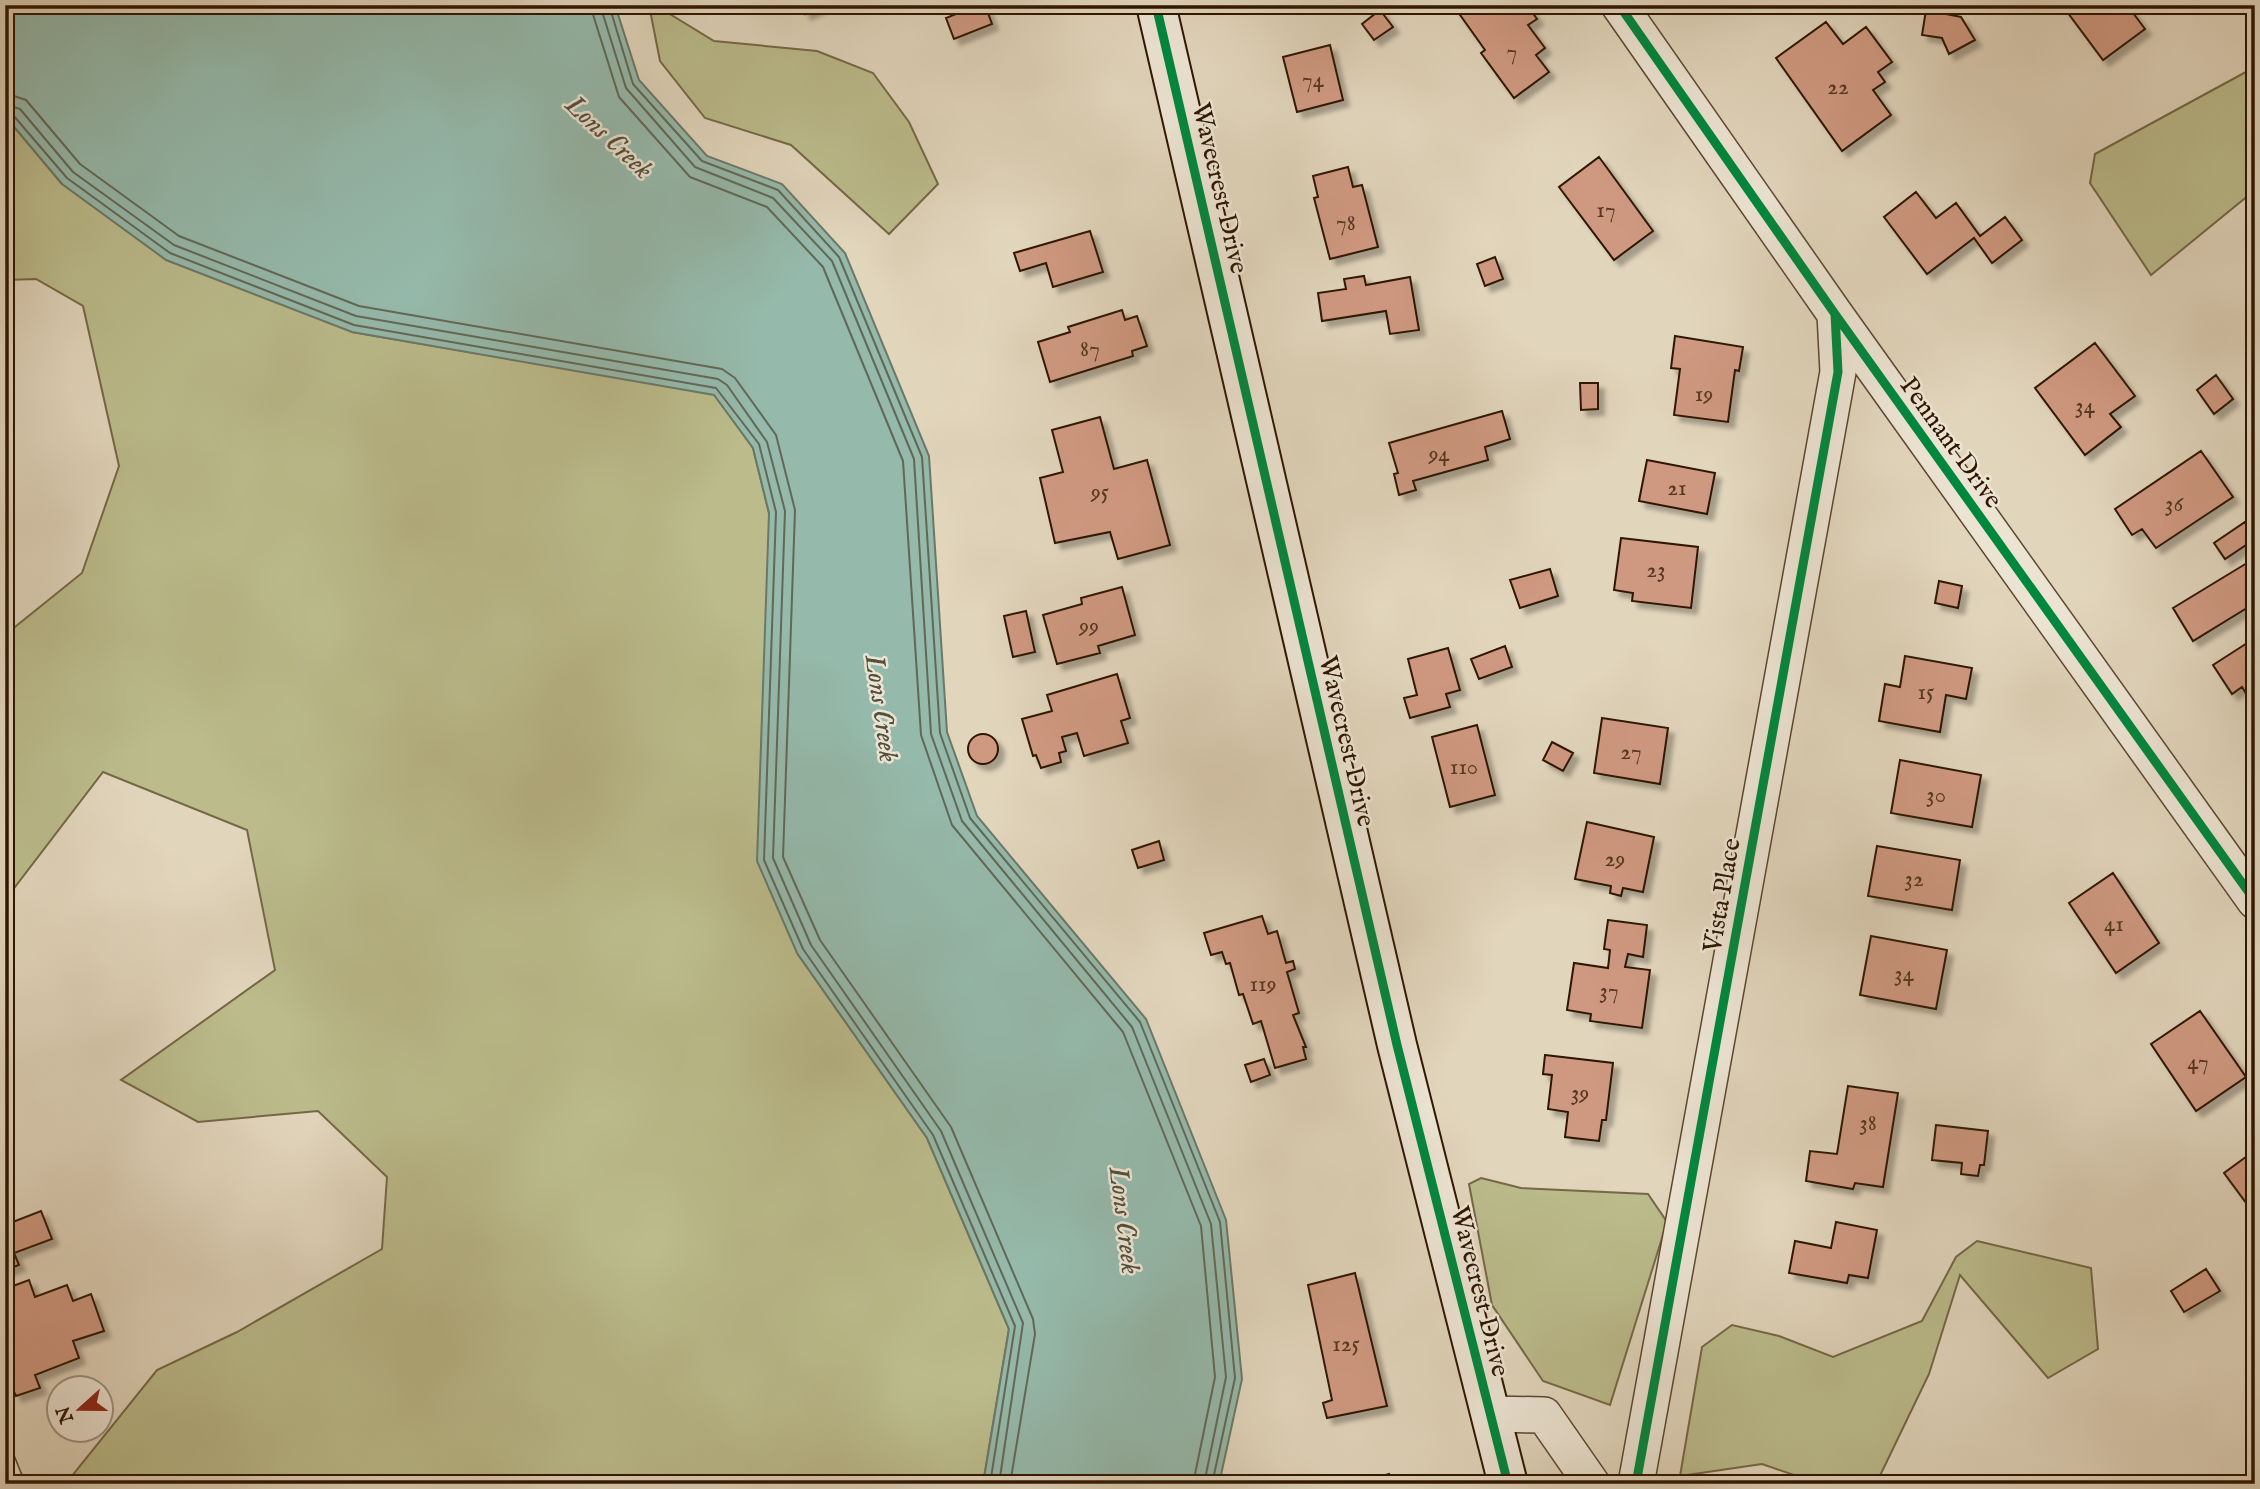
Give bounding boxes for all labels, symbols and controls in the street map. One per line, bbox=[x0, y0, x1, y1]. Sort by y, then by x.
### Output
house number: 7 bbox=[1507, 38, 1517, 67]
house number: 74 bbox=[1302, 66, 1325, 95]
house number: 22 bbox=[1827, 73, 1849, 102]
water label: Lons Creek bbox=[556, 87, 660, 188]
street label: Wavecrest Drive bbox=[1184, 100, 1255, 277]
house number: 17 bbox=[1596, 196, 1616, 225]
house number: 78 bbox=[1336, 209, 1356, 238]
house number: 87 bbox=[1080, 335, 1100, 364]
street label: Pennant Drive bbox=[1892, 371, 2010, 515]
house number: 19 bbox=[1695, 380, 1713, 409]
house number: 34 bbox=[2075, 392, 2096, 421]
house number: 94 bbox=[1427, 440, 1450, 469]
house number: 21 bbox=[1667, 474, 1687, 503]
house number: 95 bbox=[1090, 478, 1109, 507]
house number: 36 bbox=[2165, 490, 2184, 519]
house number: 23 bbox=[1646, 556, 1666, 585]
house number: 99 bbox=[1078, 612, 1099, 641]
water label: Lons Creek bbox=[856, 651, 905, 764]
street label: Wavecrest Drive bbox=[1311, 653, 1382, 830]
house number: 15 bbox=[1918, 678, 1934, 707]
house number: 27 bbox=[1620, 738, 1642, 767]
house number: 110 bbox=[1450, 753, 1478, 782]
house number: 30 bbox=[1926, 781, 1946, 810]
street label: Vista Place bbox=[1696, 836, 1749, 956]
house number: 29 bbox=[1605, 845, 1625, 874]
house number: 32 bbox=[1904, 865, 1924, 894]
house number: 41 bbox=[2104, 910, 2124, 939]
house number: 34 bbox=[1894, 960, 1915, 989]
house number: 119 bbox=[1249, 970, 1277, 999]
house number: 37 bbox=[1599, 977, 1619, 1006]
house number: 47 bbox=[2187, 1048, 2209, 1077]
house number: 39 bbox=[1571, 1079, 1589, 1108]
house number: 38 bbox=[1859, 1109, 1877, 1138]
water label: Lons Creek bbox=[1099, 1164, 1147, 1276]
street label: Wavecrest Drive bbox=[1442, 1203, 1517, 1380]
house number: 125 bbox=[1332, 1330, 1360, 1359]
north arrow bbox=[46, 1374, 116, 1444]
text: N bbox=[52, 1402, 81, 1427]

